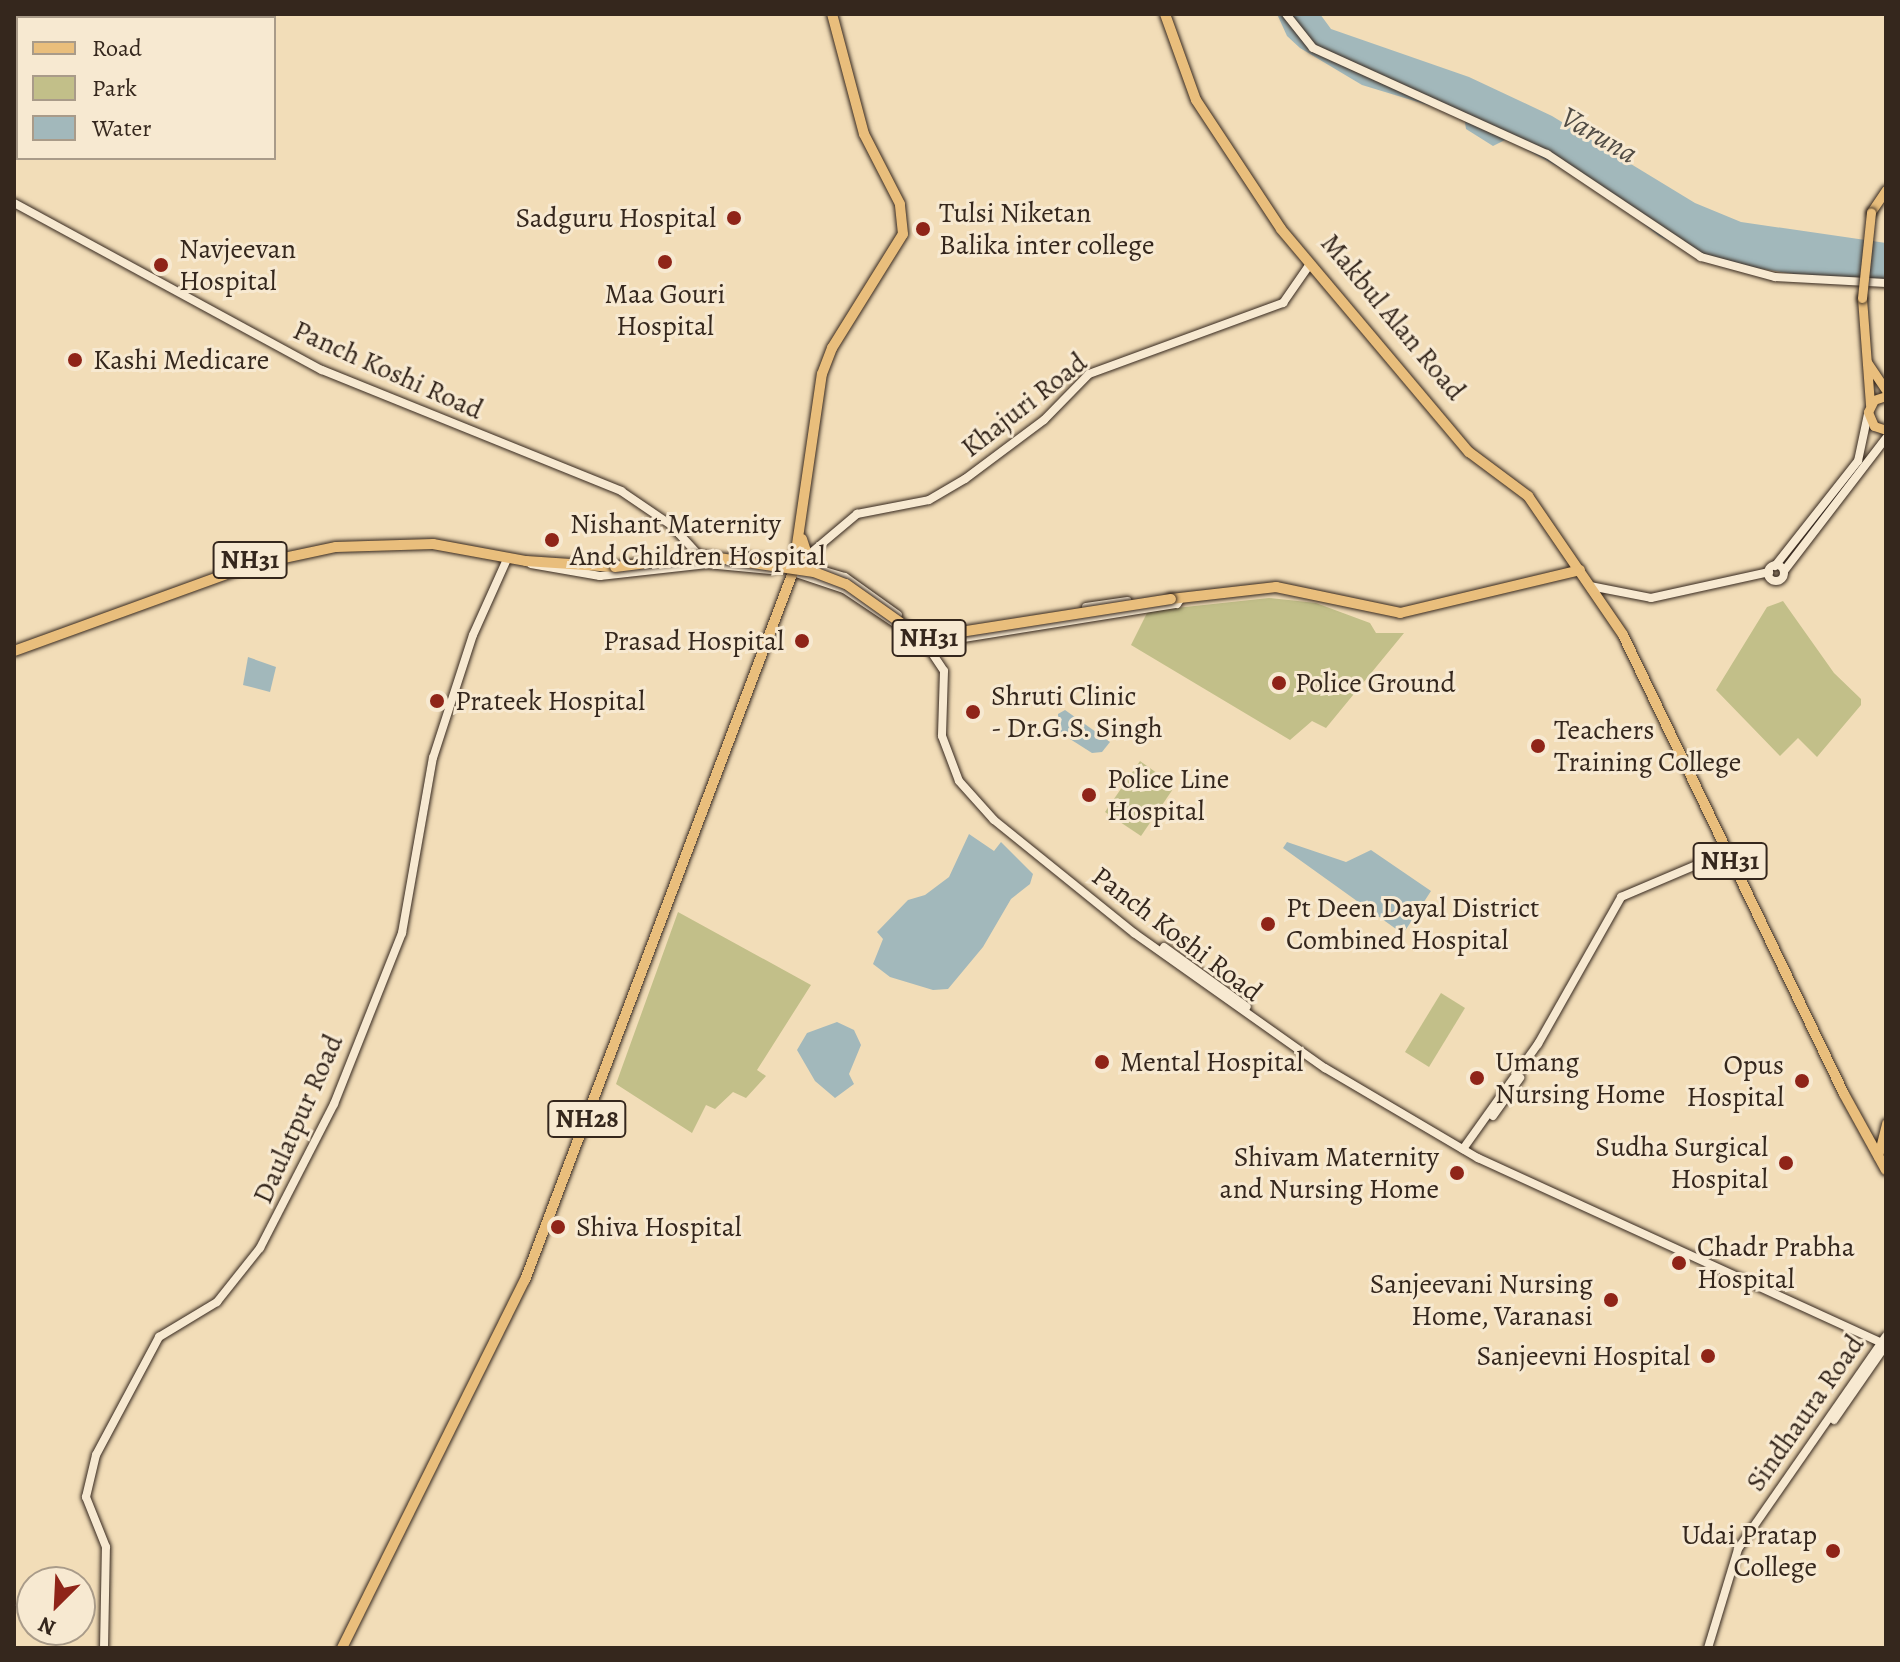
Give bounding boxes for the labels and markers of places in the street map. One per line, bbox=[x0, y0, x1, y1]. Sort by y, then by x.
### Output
place label: Tulsi Niketan Balika inter college bbox=[939, 196, 1155, 262]
place label: Sadguru Hospital bbox=[515, 201, 716, 235]
marker: Sadguru Hospital bbox=[723, 207, 745, 229]
marker: Tulsi Niketan Balika inter college bbox=[914, 220, 932, 238]
place label: Navjeevan Hospital bbox=[179, 232, 296, 298]
marker: Maa Gouri Hospital bbox=[654, 251, 676, 273]
marker: Navjeevan Hospital bbox=[150, 254, 172, 276]
place label: Maa Gouri Hospital bbox=[605, 277, 725, 343]
place label: Kashi Medicare bbox=[93, 343, 269, 377]
marker: Kashi Medicare bbox=[64, 349, 86, 371]
place label: Nishant Maternity And Children Hospital bbox=[570, 507, 825, 573]
marker: Nishant Maternity And Children Hospital bbox=[541, 529, 563, 551]
place label: Prasad Hospital bbox=[603, 624, 784, 658]
marker: Prasad Hospital bbox=[791, 630, 813, 652]
place label: Police Ground bbox=[1295, 666, 1455, 700]
marker: Police Ground bbox=[1270, 674, 1288, 692]
place label: Shruti Clinic - Dr.G.S. Singh bbox=[991, 679, 1164, 745]
place label: Prateek Hospital bbox=[455, 684, 645, 718]
marker: Prateek Hospital bbox=[426, 690, 448, 712]
marker: Shruti Clinic - Dr.G.S. Singh bbox=[962, 701, 984, 723]
place label: Teachers Training College bbox=[1554, 713, 1741, 779]
marker: Teachers Training College bbox=[1529, 737, 1547, 755]
place label: Police Line Hospital bbox=[1107, 762, 1229, 828]
marker: Police Line Hospital bbox=[1078, 784, 1100, 806]
place label: Pt Deen Dayal District Combined Hospital bbox=[1286, 891, 1539, 957]
marker: Pt Deen Dayal District Combined Hospital bbox=[1257, 913, 1279, 935]
place label: Mental Hospital bbox=[1120, 1045, 1303, 1079]
place label: Umang Nursing Home bbox=[1495, 1045, 1665, 1111]
place label: Opus Hospital bbox=[1686, 1048, 1784, 1114]
marker: Mental Hospital bbox=[1091, 1051, 1113, 1073]
marker: Umang Nursing Home bbox=[1466, 1067, 1488, 1089]
marker: Opus Hospital bbox=[1791, 1070, 1813, 1092]
place label: Sudha Surgical Hospital bbox=[1595, 1130, 1768, 1196]
place label: Shivam Maternity and Nursing Home bbox=[1220, 1140, 1439, 1206]
marker: Sudha Surgical Hospital bbox=[1775, 1152, 1797, 1174]
marker: Shivam Maternity and Nursing Home bbox=[1446, 1162, 1468, 1184]
place label: Shiva Hospital bbox=[576, 1210, 742, 1244]
marker: Shiva Hospital bbox=[547, 1216, 569, 1238]
place label: Chadr Prabha Hospital bbox=[1697, 1230, 1855, 1296]
marker: Chadr Prabha Hospital bbox=[1668, 1252, 1690, 1274]
place label: Sanjeevani Nursing Home, Varanasi bbox=[1370, 1267, 1593, 1333]
marker: Sanjeevani Nursing Home, Varanasi bbox=[1600, 1289, 1622, 1311]
place label: Sanjeevni Hospital bbox=[1476, 1339, 1690, 1373]
marker: Sanjeevni Hospital bbox=[1697, 1345, 1719, 1367]
place label: Udai Pratap College bbox=[1682, 1518, 1817, 1584]
marker: Udai Pratap College bbox=[1824, 1542, 1842, 1560]

